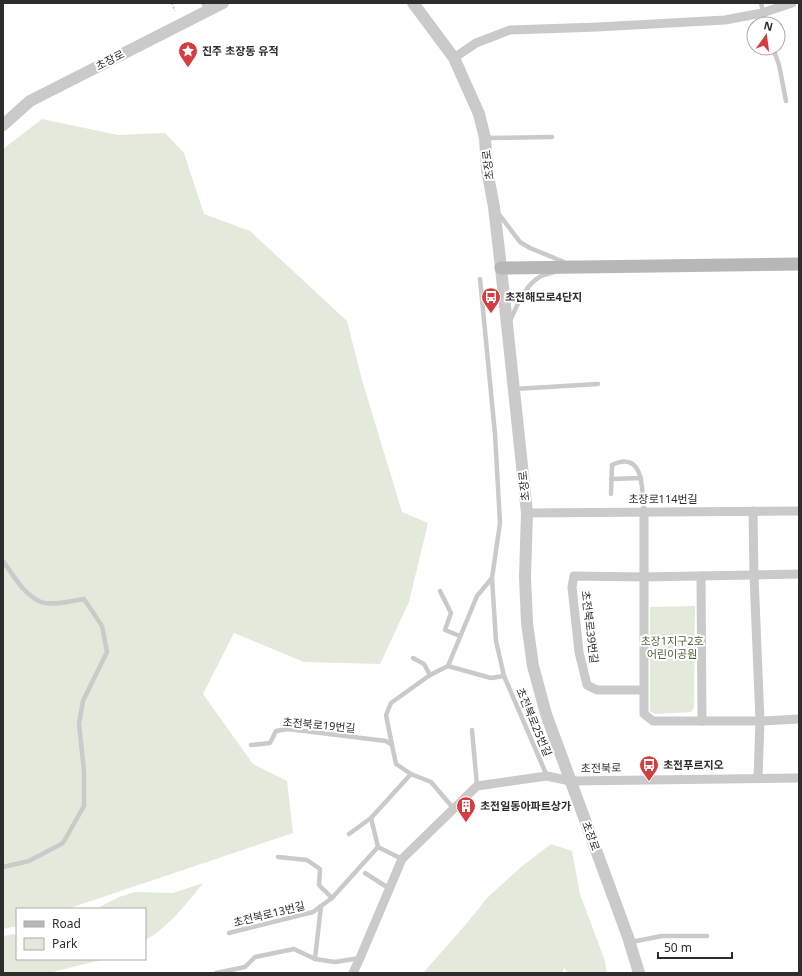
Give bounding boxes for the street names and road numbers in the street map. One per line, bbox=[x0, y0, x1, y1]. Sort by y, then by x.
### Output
street label: 초장로 bbox=[93, 46, 127, 73]
street label: 초장로 bbox=[478, 149, 497, 181]
street label: 초장로 bbox=[514, 470, 533, 502]
street label: 초장로114번길 bbox=[628, 491, 698, 506]
street label: 초전북로39번길 bbox=[579, 590, 602, 664]
street label: 초전북로25번길 bbox=[513, 685, 556, 758]
street label: 초전북로19번길 bbox=[282, 714, 356, 735]
street label: 초전북로 bbox=[581, 760, 621, 775]
street label: 초장로 bbox=[579, 819, 604, 853]
street label: 초전북로13번길 bbox=[231, 897, 306, 930]

